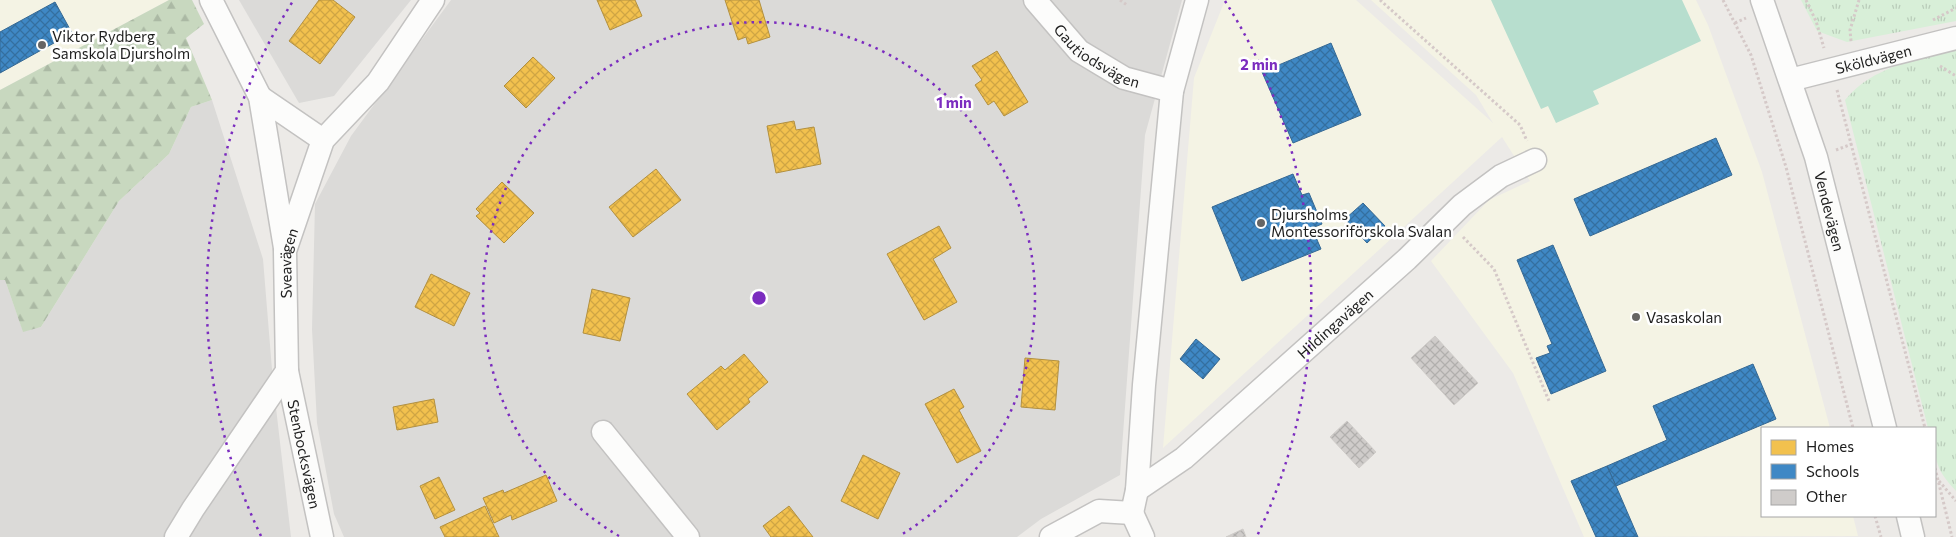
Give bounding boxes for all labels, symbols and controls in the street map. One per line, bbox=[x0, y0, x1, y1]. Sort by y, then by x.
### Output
street label: Gautiodsvägen bbox=[1051, 20, 1142, 91]
place label: Viktor Rydberg Samskola Djursholm bbox=[52, 27, 190, 62]
marker: Viktor Rydberg Samskola Djursholm bbox=[36, 39, 48, 51]
street label: Sköldvägen bbox=[1833, 41, 1913, 77]
text: 2 min bbox=[1240, 55, 1278, 73]
text: 1 min bbox=[936, 93, 972, 111]
street label: Vendevägen bbox=[1811, 169, 1849, 253]
place label: Djursholms Montessoriförskola Svalan bbox=[1271, 205, 1452, 240]
marker: Djursholms Montessoriförskola Svalan bbox=[1255, 217, 1267, 229]
street label: Sveavägen bbox=[276, 225, 301, 299]
street label: Hildingavägen bbox=[1293, 285, 1376, 362]
centre of rings bbox=[750, 289, 768, 307]
place label: Vasaskolan bbox=[1646, 308, 1722, 326]
marker: Vasaskolan bbox=[1630, 311, 1642, 323]
street label: Stenbocksvägen bbox=[284, 398, 325, 510]
legend bbox=[1761, 427, 1936, 517]
text: Homes bbox=[1806, 437, 1854, 455]
text: Schools bbox=[1806, 462, 1860, 480]
text: Other bbox=[1806, 487, 1847, 505]

